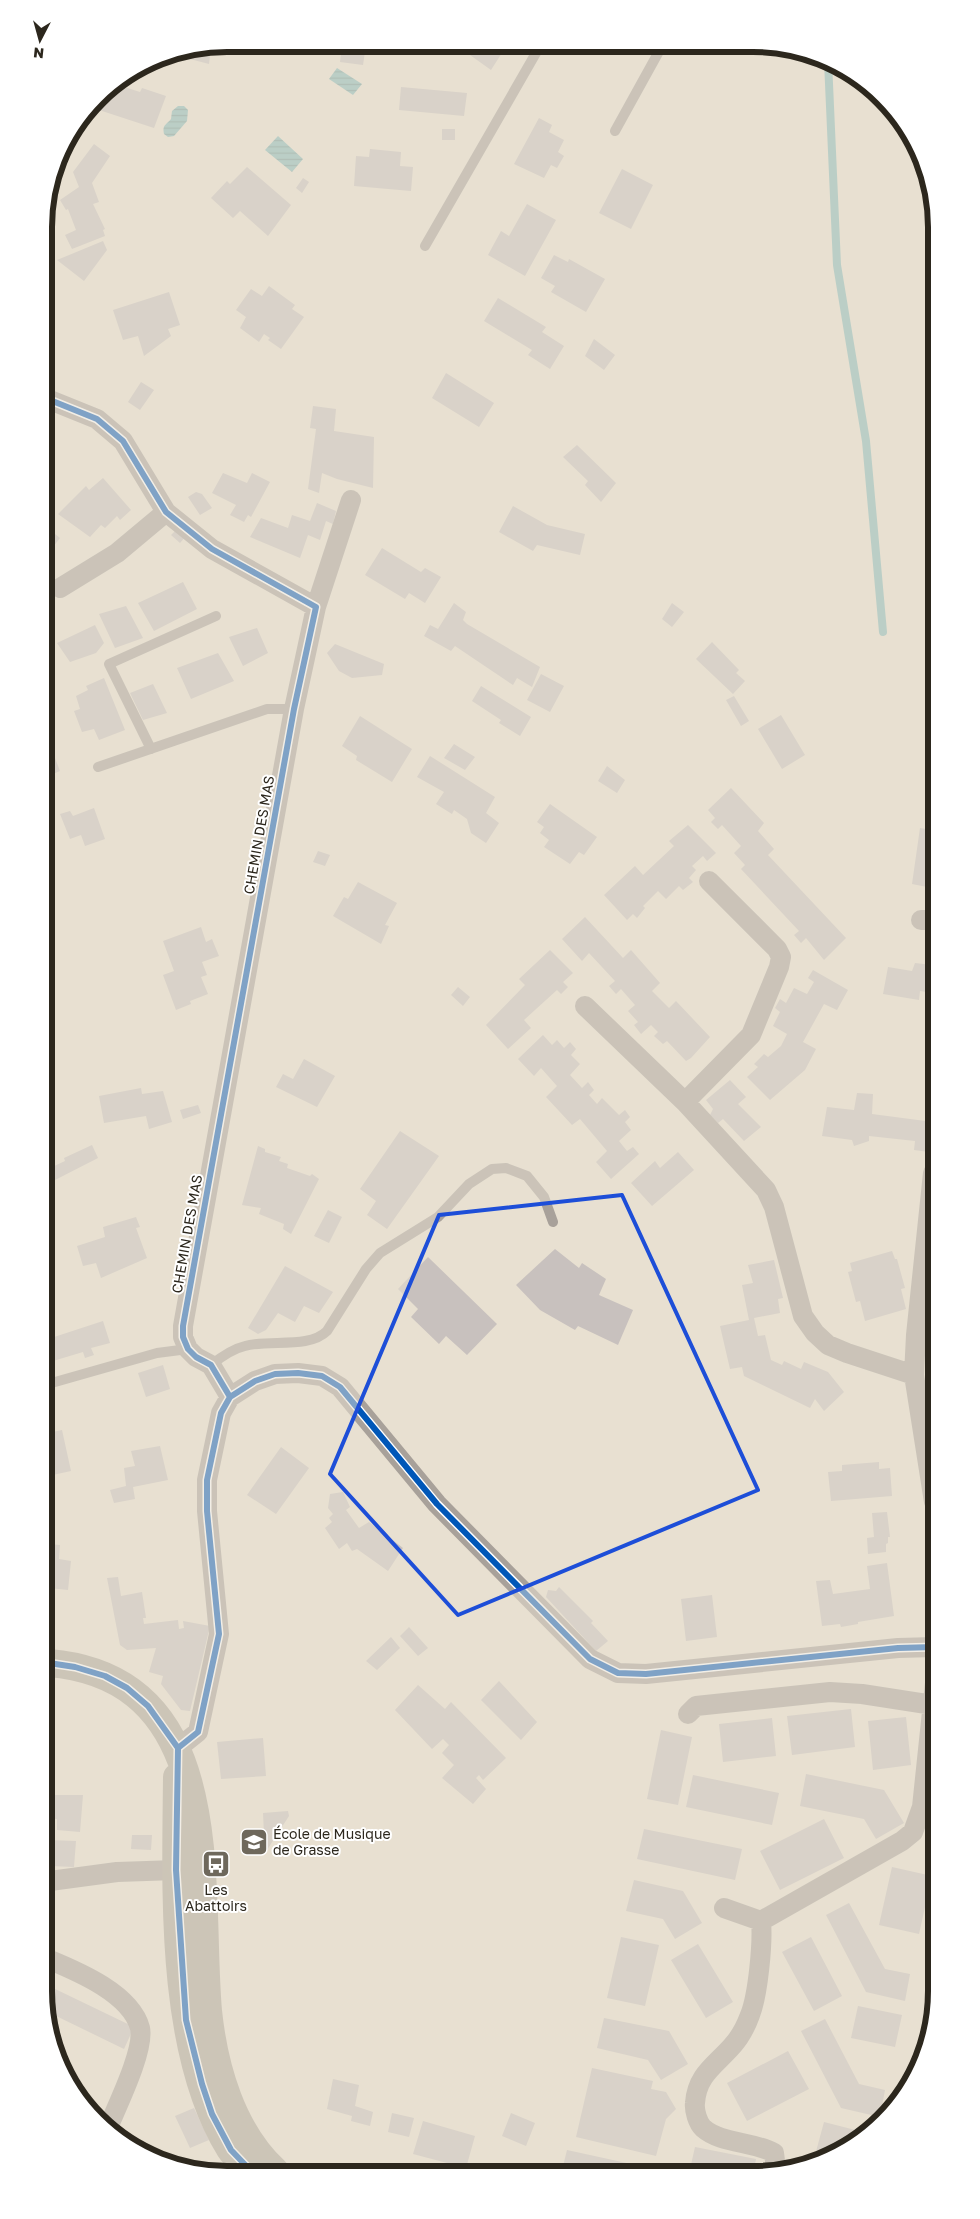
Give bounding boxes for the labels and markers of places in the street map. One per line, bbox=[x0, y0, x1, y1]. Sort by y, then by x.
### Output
place label: École de Musique de Grasse bbox=[273, 1825, 391, 1858]
school or university icon: École de Musique de Grasse bbox=[239, 1827, 269, 1857]
bus stop icon: Les Abattoirs bbox=[201, 1849, 231, 1879]
place label: Les Abattoirs bbox=[185, 1881, 247, 1914]

